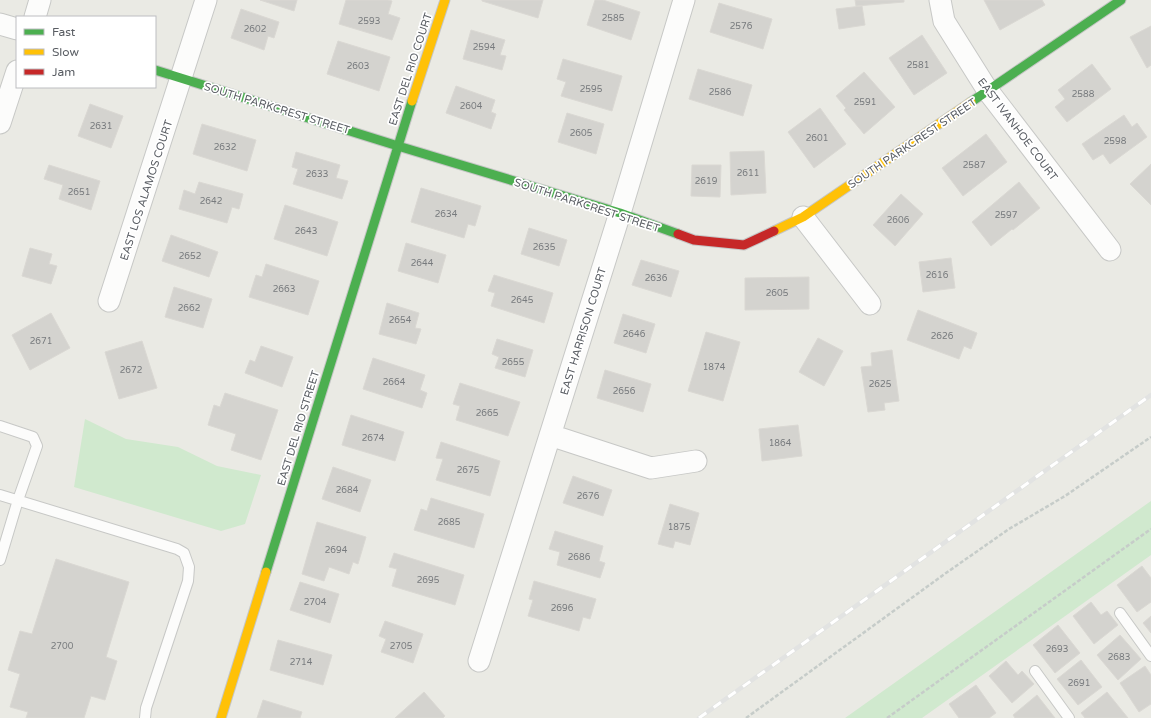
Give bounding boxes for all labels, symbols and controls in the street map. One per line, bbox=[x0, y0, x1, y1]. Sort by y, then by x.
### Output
street label: EAST DEL RIO COURT bbox=[386, 11, 435, 127]
house number: 2585 bbox=[602, 13, 625, 24]
legend bbox=[16, 16, 156, 88]
house number: 2593 bbox=[358, 16, 380, 27]
house number: 2576 bbox=[730, 21, 753, 32]
house number: 2602 bbox=[244, 24, 266, 35]
text: Fast bbox=[52, 25, 76, 39]
house number: 2594 bbox=[473, 42, 496, 53]
text: Slow bbox=[52, 45, 79, 59]
house number: 2581 bbox=[907, 60, 929, 71]
house number: 2603 bbox=[347, 61, 369, 72]
text: Jam bbox=[52, 65, 75, 79]
street label: EAST IVANHOE COURT bbox=[975, 76, 1061, 183]
street label: SOUTH PARKCREST STREET bbox=[202, 80, 352, 137]
house number: 2595 bbox=[580, 84, 603, 95]
house number: 2586 bbox=[709, 87, 732, 98]
house number: 2588 bbox=[1072, 89, 1095, 100]
street label: SOUTH PARKCREST STREET bbox=[846, 95, 979, 191]
house number: 2591 bbox=[854, 97, 876, 108]
house number: 2604 bbox=[460, 101, 483, 112]
street label: EAST LOS ALAMOS COURT bbox=[118, 118, 175, 262]
house number: 2631 bbox=[90, 121, 112, 132]
house number: 2605 bbox=[570, 128, 593, 139]
house number: 2601 bbox=[806, 133, 828, 144]
house number: 2598 bbox=[1104, 136, 1127, 147]
house number: 2632 bbox=[214, 142, 236, 153]
house number: 2587 bbox=[963, 160, 986, 171]
house number: 2611 bbox=[737, 168, 759, 179]
house number: 2633 bbox=[306, 169, 328, 180]
street label: SOUTH PARKCREST STREET bbox=[513, 176, 661, 235]
house number: 2619 bbox=[695, 176, 718, 187]
house number: 2651 bbox=[68, 187, 90, 198]
house number: 2642 bbox=[200, 196, 222, 207]
house number: 2634 bbox=[435, 209, 458, 220]
house number: 2597 bbox=[995, 210, 1018, 221]
house number: 2606 bbox=[887, 215, 910, 226]
house number: 2643 bbox=[295, 226, 317, 237]
house number: 2635 bbox=[533, 242, 556, 253]
house number: 2652 bbox=[179, 251, 201, 262]
house number: 2644 bbox=[411, 258, 434, 269]
street label: EAST HARRISON COURT bbox=[558, 265, 609, 397]
house number: 2616 bbox=[926, 270, 949, 281]
house number: 2636 bbox=[645, 273, 668, 284]
house number: 2663 bbox=[273, 284, 295, 295]
house number: 2605 bbox=[766, 288, 789, 299]
house number: 2645 bbox=[511, 295, 534, 306]
house number: 2662 bbox=[178, 303, 200, 314]
house number: 2654 bbox=[389, 315, 412, 326]
house number: 2646 bbox=[623, 329, 646, 340]
house number: 2626 bbox=[931, 331, 954, 342]
house number: 2671 bbox=[30, 336, 52, 347]
house number: 2655 bbox=[502, 357, 525, 368]
house number: 1874 bbox=[703, 362, 726, 373]
house number: 2672 bbox=[120, 365, 142, 376]
street label: EAST DEL RIO STREET bbox=[275, 369, 322, 487]
house number: 2664 bbox=[383, 377, 406, 388]
house number: 2625 bbox=[869, 379, 892, 390]
house number: 2656 bbox=[613, 386, 636, 397]
house number: 2665 bbox=[476, 408, 499, 419]
house number: 2674 bbox=[362, 433, 385, 444]
house number: 1864 bbox=[769, 438, 792, 449]
house number: 2675 bbox=[457, 465, 480, 476]
house number: 2684 bbox=[336, 485, 359, 496]
house number: 2676 bbox=[577, 491, 600, 502]
house number: 2685 bbox=[438, 517, 461, 528]
house number: 1875 bbox=[668, 522, 691, 533]
house number: 2694 bbox=[325, 545, 348, 556]
house number: 2686 bbox=[568, 552, 591, 563]
house number: 2695 bbox=[417, 575, 440, 586]
house number: 2704 bbox=[304, 597, 327, 608]
house number: 2696 bbox=[551, 603, 574, 614]
house number: 2700 bbox=[51, 641, 74, 652]
house number: 2705 bbox=[390, 641, 413, 652]
house number: 2693 bbox=[1046, 644, 1068, 655]
house number: 2683 bbox=[1108, 652, 1130, 663]
house number: 2714 bbox=[290, 657, 313, 668]
house number: 2691 bbox=[1068, 678, 1090, 689]

